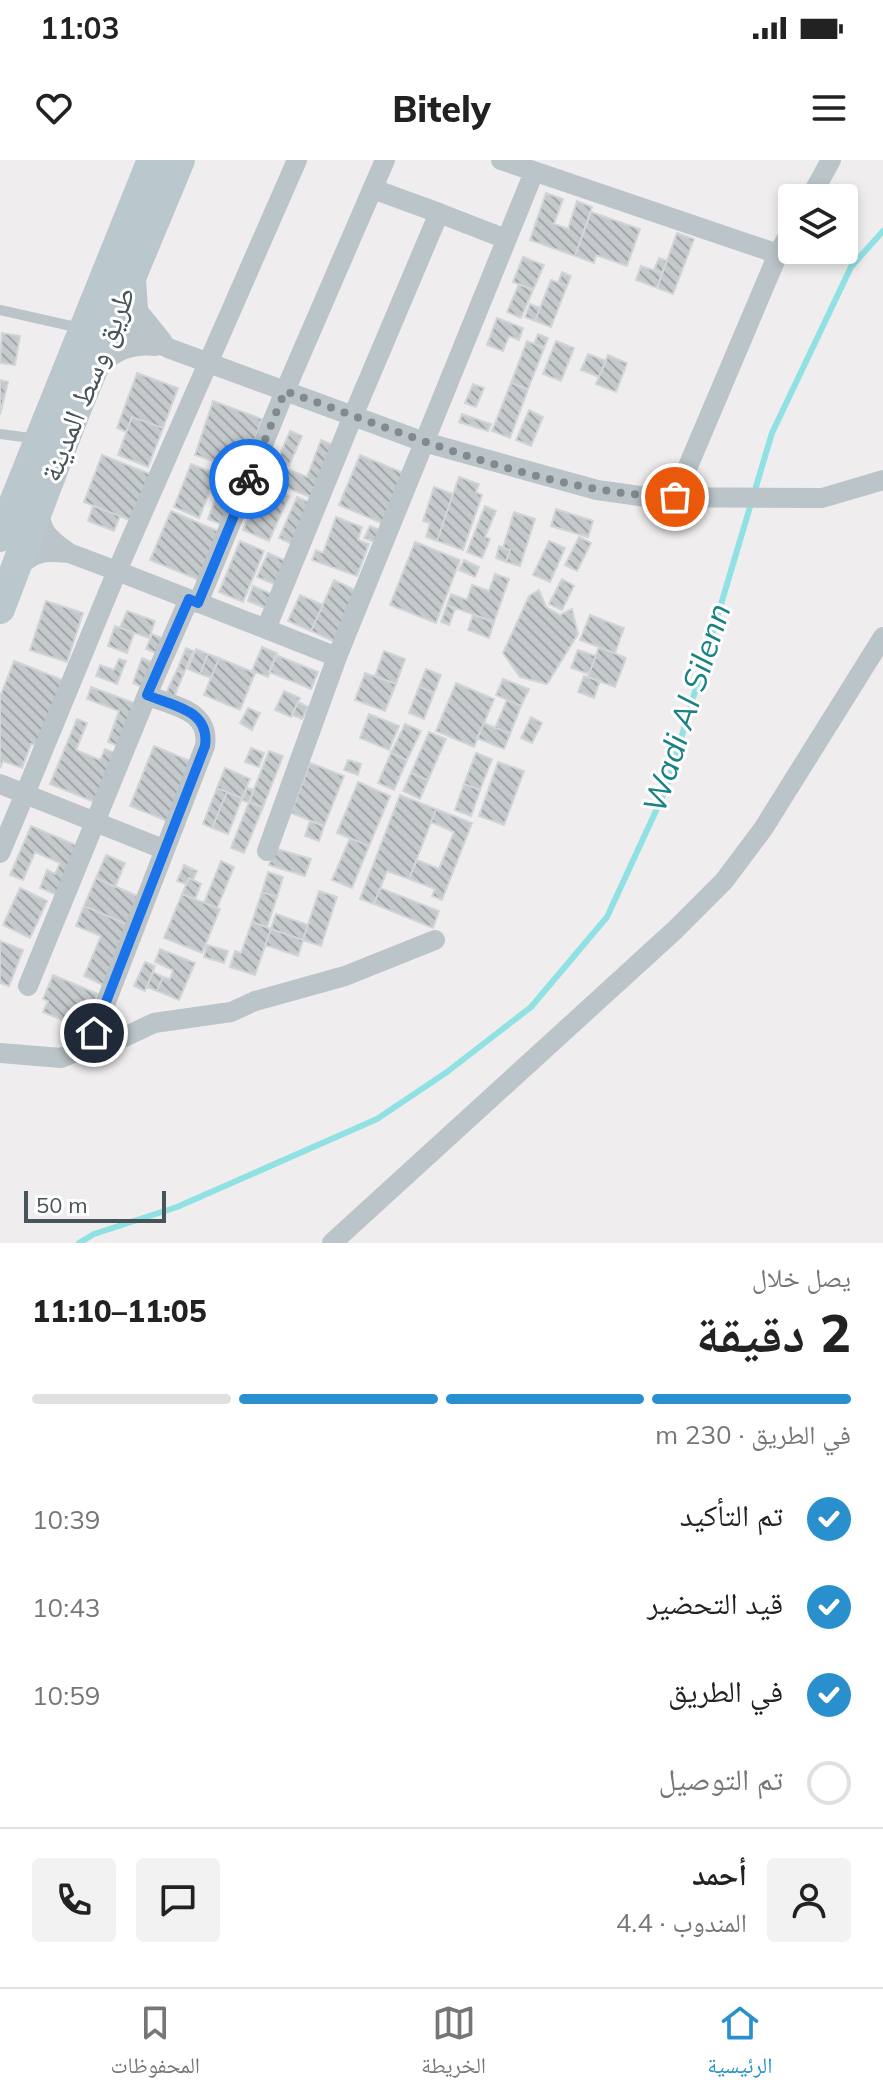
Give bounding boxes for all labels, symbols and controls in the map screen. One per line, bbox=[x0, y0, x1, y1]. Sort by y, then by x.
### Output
text: 11:03 bbox=[40, 9, 119, 47]
icon: heart bbox=[32, 86, 76, 130]
text: Bitely bbox=[392, 86, 491, 131]
icon: menu bbox=[807, 86, 851, 130]
map controls bbox=[778, 184, 858, 264]
button: layers bbox=[778, 184, 858, 264]
street label: طريق وسط المدينة bbox=[31, 281, 143, 487]
courier bbox=[209, 439, 289, 519]
icon: bike bbox=[227, 457, 271, 501]
pin bbox=[641, 463, 709, 531]
icon: bag bbox=[653, 475, 697, 519]
water label: Wadi Al Silenn bbox=[633, 598, 739, 817]
pin bbox=[60, 999, 128, 1067]
icon: home bbox=[72, 1011, 116, 1055]
scale bar bbox=[24, 1187, 166, 1223]
text: 50 m bbox=[36, 1191, 87, 1219]
text: يصل خلال bbox=[752, 1261, 851, 1294]
text: 11:05–11:10 bbox=[32, 1292, 207, 1330]
text: 2 دقيقة bbox=[696, 1300, 851, 1365]
text: في الطريق · 230 m bbox=[655, 1418, 851, 1451]
text: تم التأكيد bbox=[680, 1496, 783, 1534]
icon: check bbox=[807, 1497, 851, 1541]
text: 10:39 bbox=[32, 1503, 100, 1536]
text: قيد التحضير bbox=[647, 1584, 783, 1622]
icon: check bbox=[807, 1585, 851, 1629]
text: 10:43 bbox=[32, 1591, 100, 1624]
text: في الطريق bbox=[668, 1672, 783, 1710]
icon: check bbox=[807, 1673, 851, 1717]
text: 10:59 bbox=[32, 1679, 100, 1712]
text: تم التوصيل bbox=[659, 1760, 783, 1798]
text: أحمد bbox=[692, 1855, 747, 1893]
button: phone bbox=[32, 1858, 116, 1942]
button: chat bbox=[136, 1858, 220, 1942]
button: person bbox=[767, 1858, 851, 1942]
text: المندوب · 4.4 bbox=[616, 1906, 747, 1939]
tab: المحفوظات bbox=[111, 2001, 200, 2087]
tab: الخريطة bbox=[421, 2001, 486, 2087]
tab: الرئيسية bbox=[707, 2001, 772, 2087]

